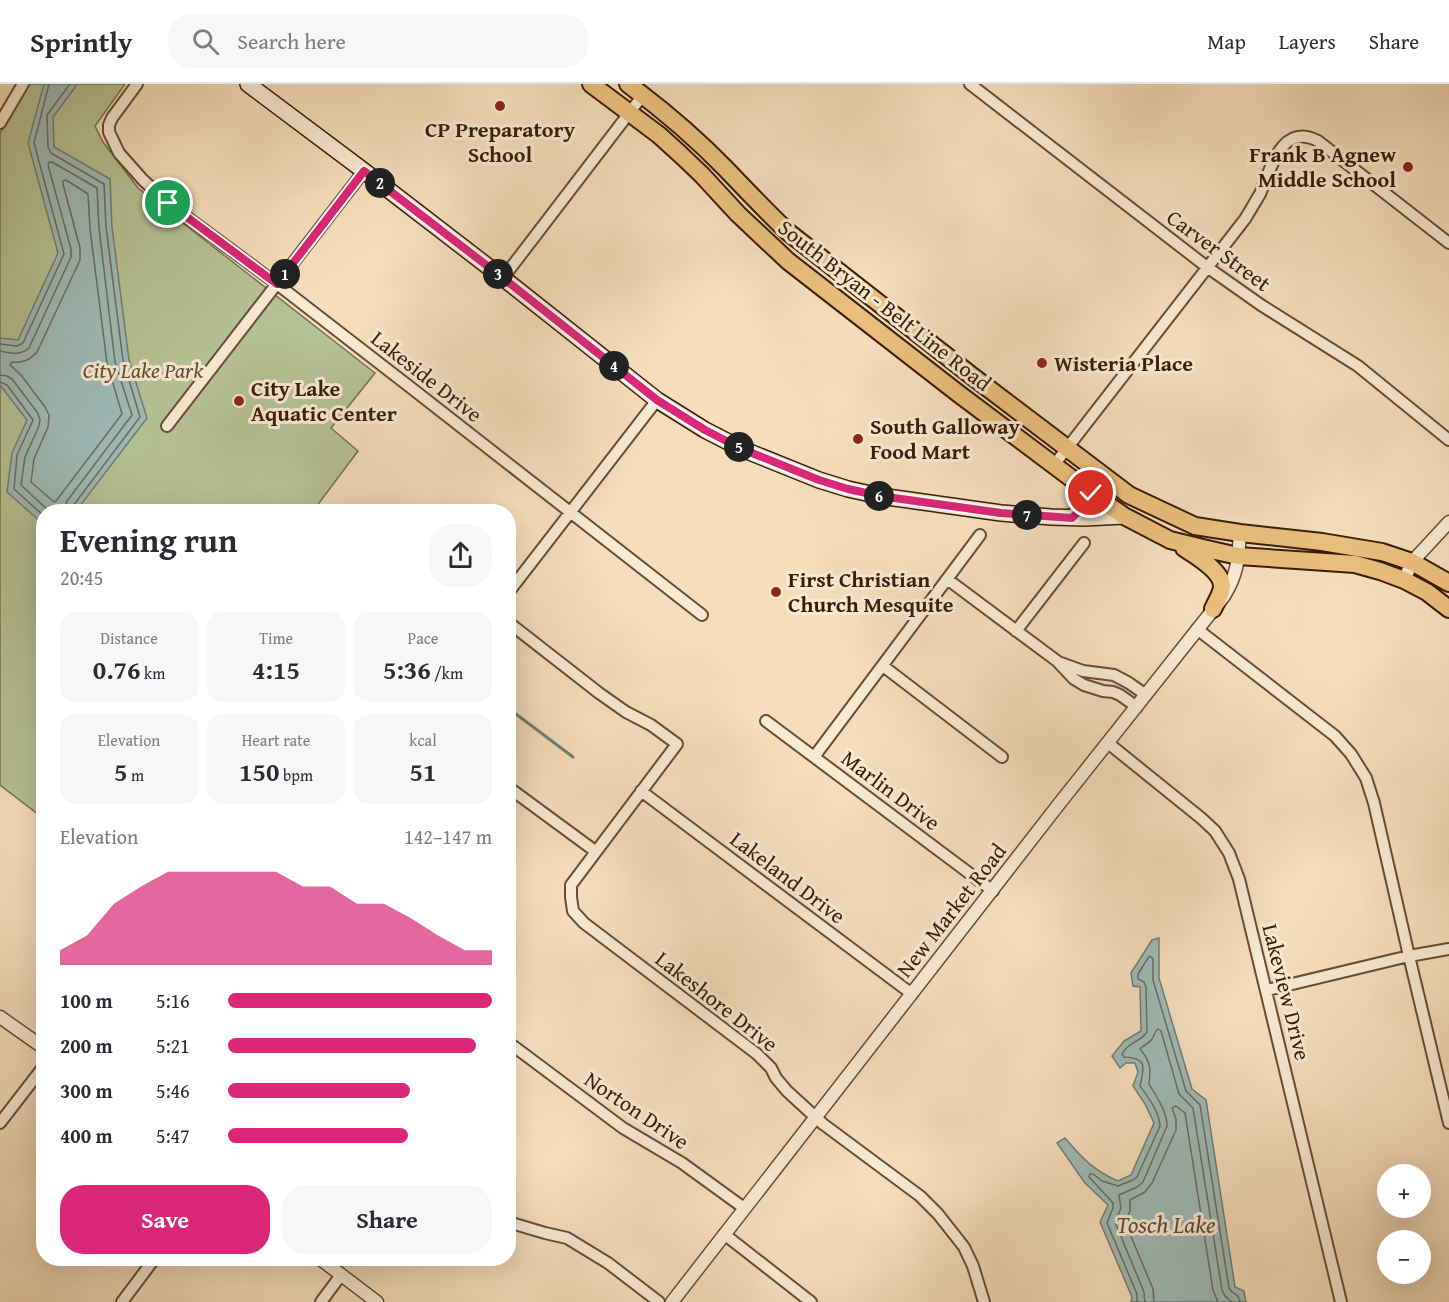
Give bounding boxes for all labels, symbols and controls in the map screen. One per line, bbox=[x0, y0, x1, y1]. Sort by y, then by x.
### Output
search box bbox=[168, 14, 588, 68]
text: Sprintly bbox=[30, 21, 132, 62]
icon: search bbox=[189, 25, 222, 58]
text: Search here bbox=[237, 25, 346, 57]
text: Map bbox=[1207, 26, 1246, 57]
text: Layers bbox=[1279, 26, 1336, 57]
text: Share bbox=[1369, 26, 1419, 57]
marker: CP Preparatory School bbox=[493, 99, 507, 113]
place label: CP Preparatory School bbox=[425, 113, 576, 170]
place label: Frank B Agnew Middle School bbox=[1249, 138, 1396, 195]
marker: Frank B Agnew Middle School bbox=[1401, 160, 1415, 174]
pin: 2 bbox=[365, 168, 395, 198]
text: 2 bbox=[376, 171, 384, 195]
pin bbox=[142, 177, 193, 228]
icon: arrive bbox=[151, 186, 184, 219]
street label: Carver Street bbox=[1160, 201, 1278, 299]
street label: South Bryan - Belt Line Road bbox=[772, 211, 999, 399]
pin: 1 bbox=[270, 259, 300, 289]
pin: 3 bbox=[483, 259, 513, 289]
text: 1 bbox=[281, 262, 289, 286]
text: 3 bbox=[494, 262, 502, 286]
street label: Lakeside Drive bbox=[365, 322, 489, 430]
place label: Wisteria Place bbox=[1054, 347, 1193, 379]
pin: 4 bbox=[599, 351, 629, 381]
park label: City Lake Park bbox=[83, 354, 204, 386]
text: 4 bbox=[610, 354, 618, 378]
marker: Wisteria Place bbox=[1035, 356, 1049, 370]
place label: City Lake Aquatic Center bbox=[251, 372, 397, 429]
marker: City Lake Aquatic Center bbox=[232, 394, 246, 408]
place label: South Galloway Food Mart bbox=[870, 410, 1021, 467]
pin: 5 bbox=[724, 432, 754, 462]
marker: South Galloway Food Mart bbox=[851, 432, 865, 446]
text: 5 bbox=[735, 435, 743, 459]
pin bbox=[1065, 467, 1116, 518]
icon: check bbox=[1074, 476, 1107, 509]
pin: 6 bbox=[864, 481, 894, 511]
text: 6 bbox=[875, 484, 883, 508]
pin: 7 bbox=[1012, 500, 1042, 530]
text: 7 bbox=[1023, 503, 1031, 527]
text: Evening run bbox=[60, 516, 237, 564]
button: share bbox=[429, 524, 492, 587]
text: 20:45 bbox=[60, 563, 103, 592]
place label: First Christian Church Mesquite bbox=[788, 563, 954, 620]
marker: First Christian Church Mesquite bbox=[769, 585, 783, 599]
text: Distance bbox=[100, 626, 158, 650]
text: Time bbox=[259, 626, 293, 650]
text: Pace bbox=[408, 626, 438, 650]
text: 0.76 bbox=[93, 650, 141, 689]
text: 4:15 bbox=[252, 650, 300, 689]
text: 5:36 bbox=[383, 650, 431, 689]
text: km bbox=[141, 661, 165, 685]
text: /km bbox=[431, 661, 463, 685]
text: Elevation bbox=[98, 728, 160, 752]
text: Heart rate bbox=[242, 728, 310, 752]
text: kcal bbox=[409, 728, 437, 752]
street label: Marlin Drive bbox=[835, 742, 947, 838]
text: 5 bbox=[114, 752, 127, 791]
text: 150 bbox=[239, 752, 279, 791]
text: 51 bbox=[410, 752, 436, 791]
text: m bbox=[127, 763, 144, 787]
text: bpm bbox=[279, 763, 313, 787]
text: Elevation bbox=[60, 822, 138, 851]
text: 142–147 m bbox=[404, 822, 492, 851]
street label: Lakeland Drive bbox=[724, 823, 852, 931]
street label: New Market Road bbox=[888, 836, 1014, 984]
street label: Lakeview Drive bbox=[1255, 920, 1319, 1064]
street label: Lakeshore Drive bbox=[649, 943, 785, 1059]
text: 100 m bbox=[60, 986, 113, 1015]
text: 5:16 bbox=[156, 986, 190, 1015]
text: 200 m bbox=[60, 1031, 113, 1060]
text: 5:21 bbox=[156, 1031, 190, 1060]
street label: Norton Drive bbox=[578, 1063, 696, 1157]
text: 300 m bbox=[60, 1076, 113, 1105]
text: 5:46 bbox=[156, 1076, 190, 1105]
text: 400 m bbox=[60, 1121, 113, 1150]
text: 5:47 bbox=[156, 1121, 190, 1150]
map controls bbox=[1377, 1164, 1431, 1284]
button: + bbox=[1377, 1164, 1431, 1218]
button: Save bbox=[60, 1185, 270, 1254]
button: Share bbox=[282, 1185, 492, 1254]
water label: Tosch Lake bbox=[1116, 1207, 1216, 1242]
button: − bbox=[1377, 1230, 1431, 1284]

